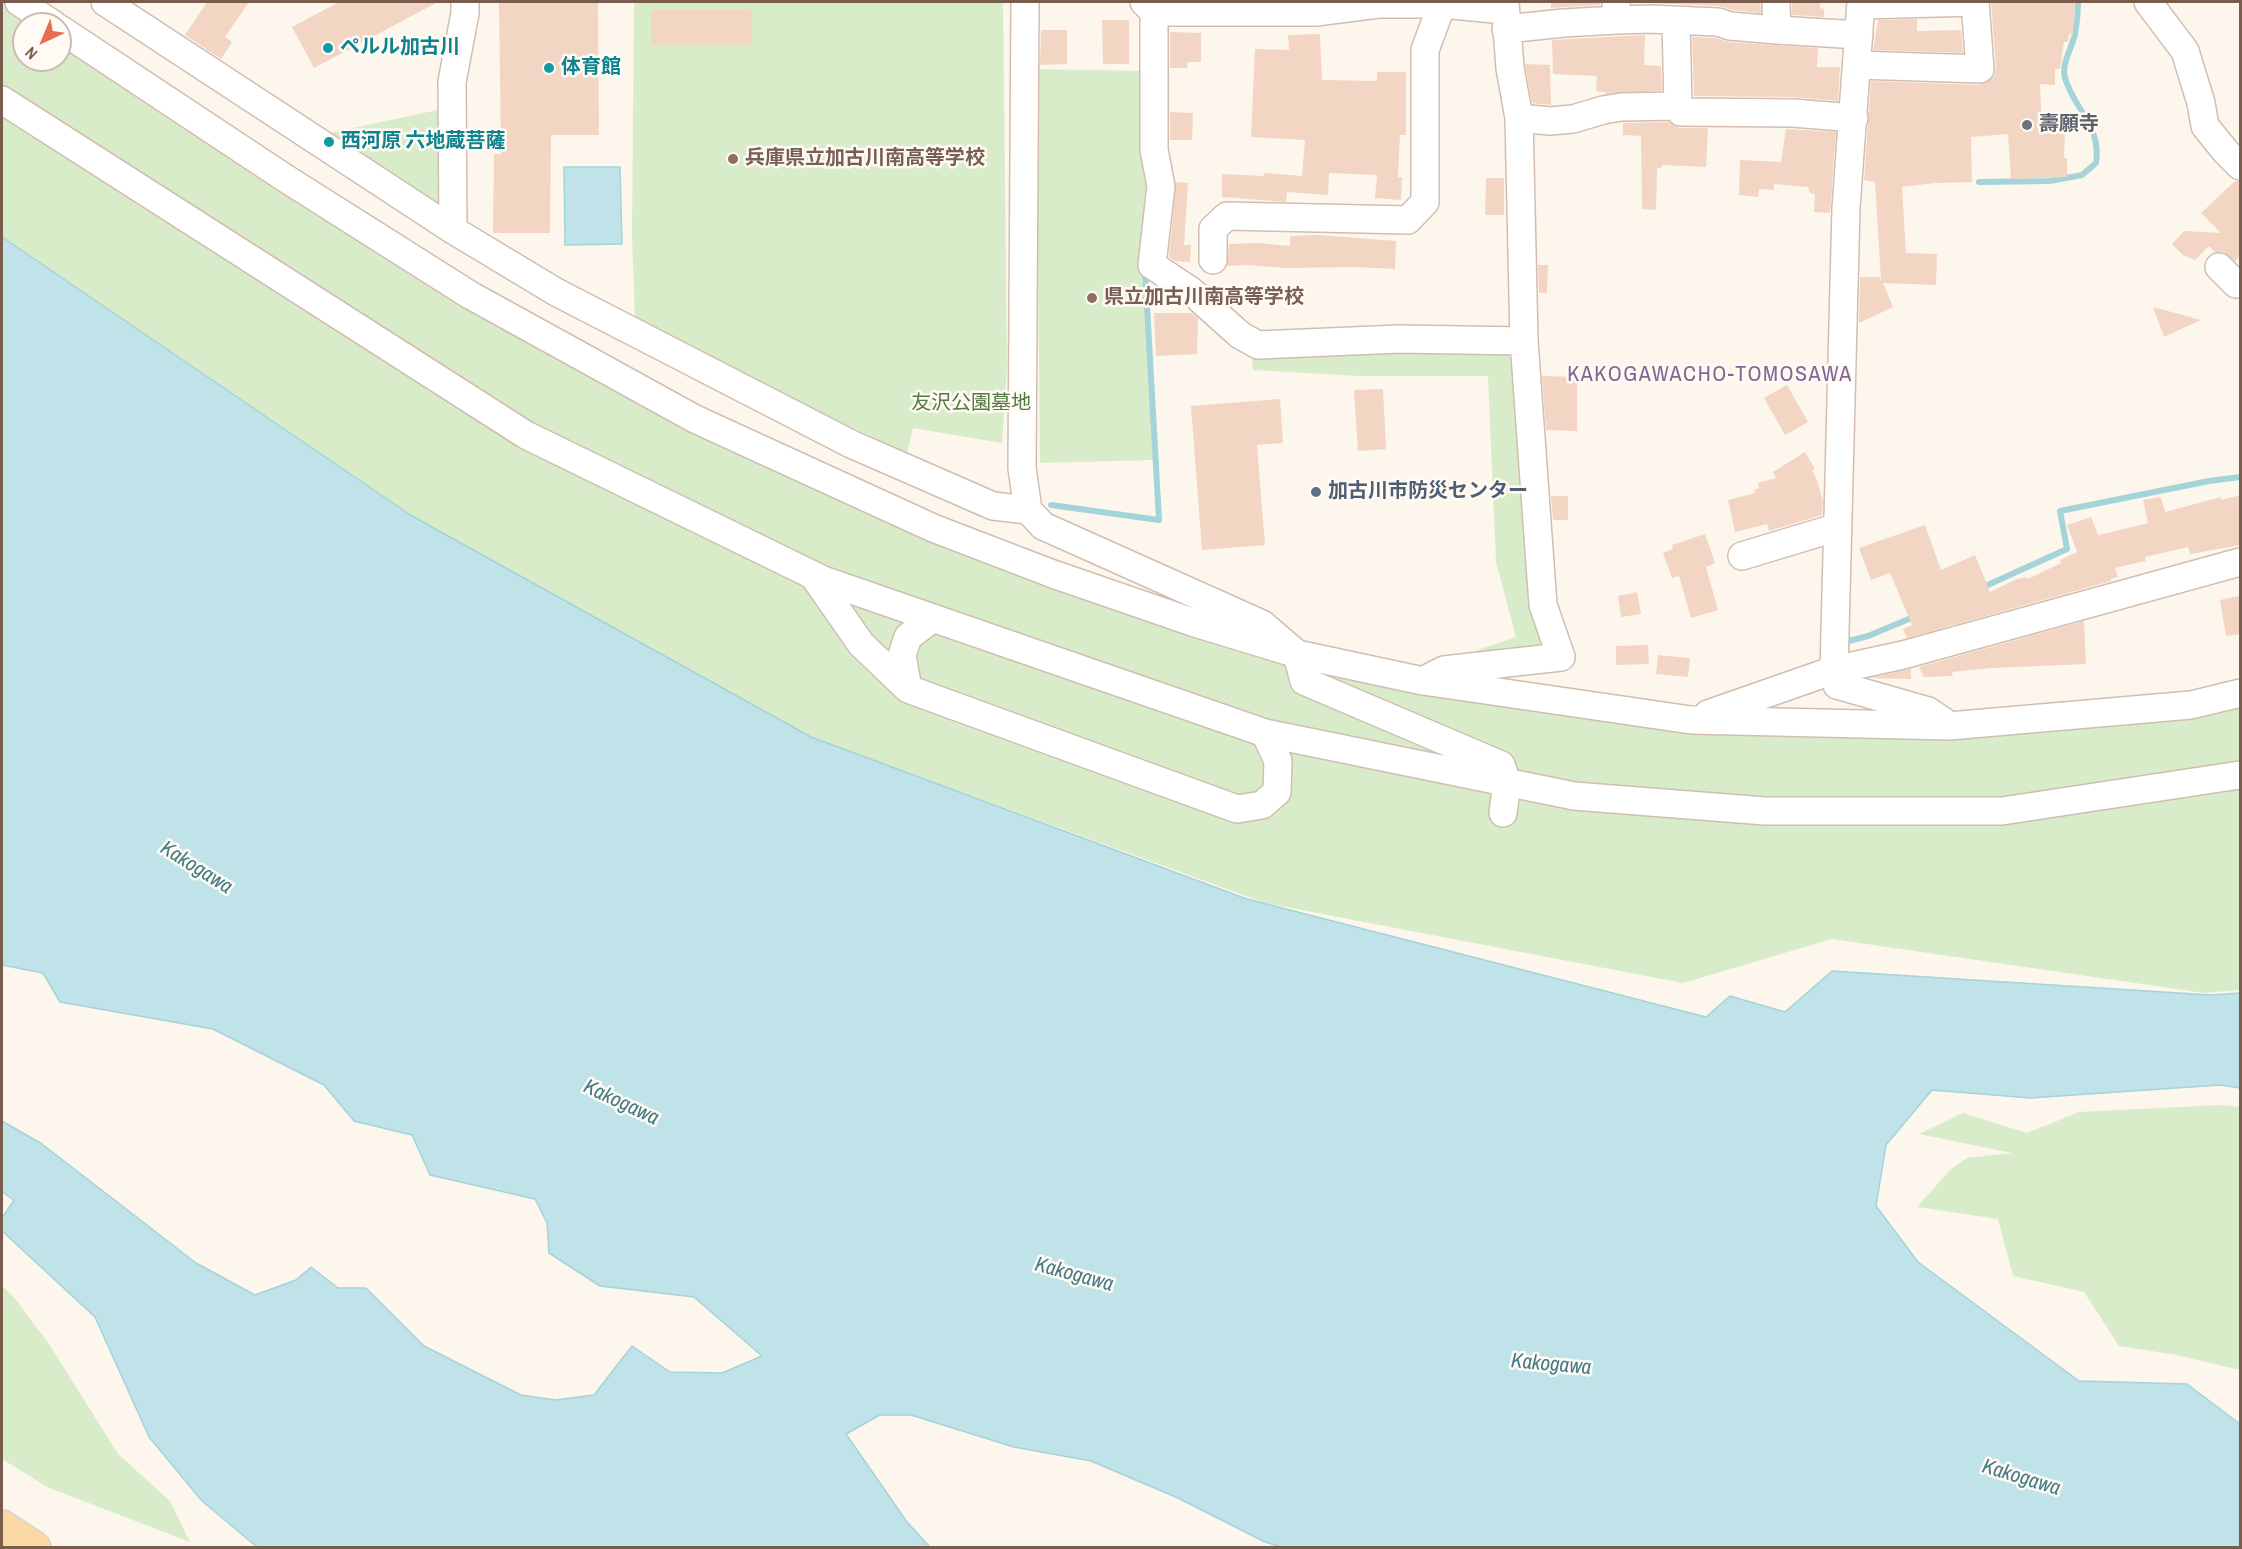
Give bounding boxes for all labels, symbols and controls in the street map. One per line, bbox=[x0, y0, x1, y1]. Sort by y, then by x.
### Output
north arrow bbox=[12, 12, 72, 72]
place label: ペルル加古川 bbox=[340, 36, 460, 60]
marker: ペルル加古川 bbox=[321, 41, 335, 55]
text: N bbox=[20, 42, 42, 65]
place label: 体育館 bbox=[561, 56, 621, 80]
marker: 体育館 bbox=[542, 61, 556, 75]
place label: 壽願寺 bbox=[2039, 113, 2099, 137]
marker: 壽願寺 bbox=[2020, 118, 2034, 132]
place label: 西河原 六地蔵菩薩 bbox=[341, 130, 506, 154]
marker: 西河原 六地蔵菩薩 bbox=[322, 135, 336, 149]
place label: 兵庫県立加古川南高等学校 bbox=[745, 147, 985, 171]
marker: 兵庫県立加古川南高等学校 bbox=[726, 152, 740, 166]
place label: 県立加古川南高等学校 bbox=[1104, 286, 1304, 310]
marker: 県立加古川南高等学校 bbox=[1085, 291, 1099, 305]
district label: KAKOGAWACHO-TOMOSAWA bbox=[1567, 362, 1853, 388]
park label: 友沢公園墓地 bbox=[911, 392, 1031, 416]
place label: 加古川市防災センター bbox=[1328, 480, 1528, 504]
marker: 加古川市防災センター bbox=[1309, 485, 1323, 499]
water label: Kakogawa bbox=[155, 836, 237, 900]
water label: Kakogawa bbox=[579, 1075, 663, 1131]
water label: Kakogawa bbox=[1032, 1252, 1116, 1298]
water label: Kakogawa bbox=[1510, 1349, 1592, 1381]
water label: Kakogawa bbox=[1979, 1454, 2063, 1502]

